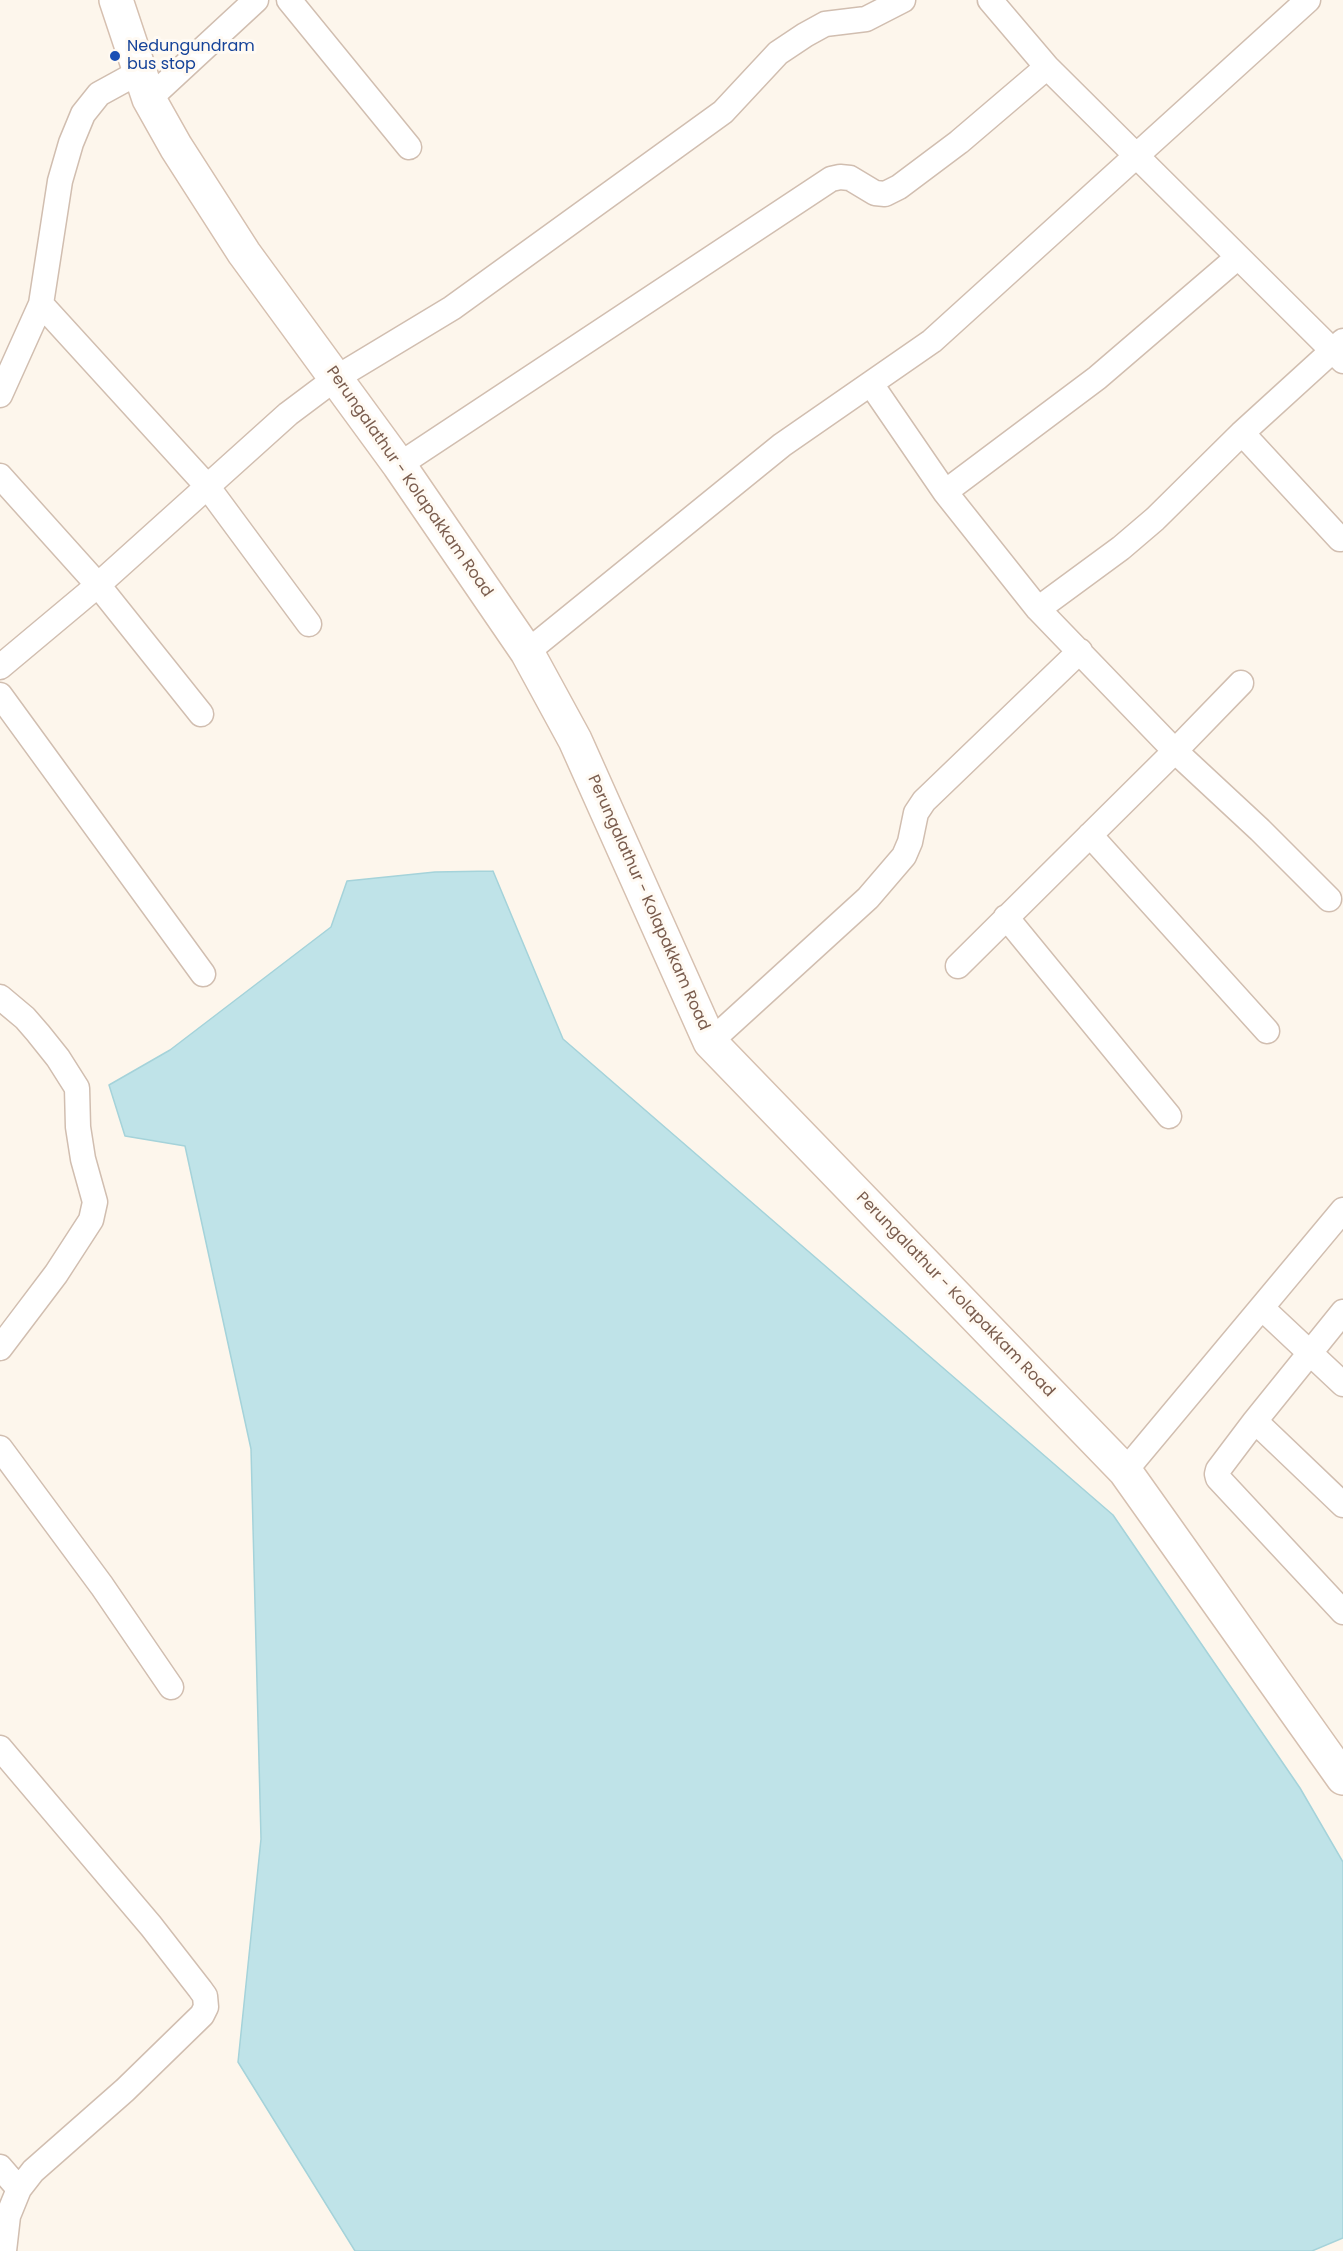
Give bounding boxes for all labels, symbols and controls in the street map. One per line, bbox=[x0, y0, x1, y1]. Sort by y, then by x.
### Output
place label: Nedungundram bus stop bbox=[127, 37, 255, 75]
marker: Nedungundram bus stop bbox=[108, 49, 122, 63]
street label: Perungalathur - Kolapakkam Road bbox=[322, 363, 496, 601]
street label: Perungalathur - Kolapakkam Road bbox=[583, 772, 713, 1034]
street label: Perungalathur - Kolapakkam Road bbox=[852, 1189, 1058, 1401]

